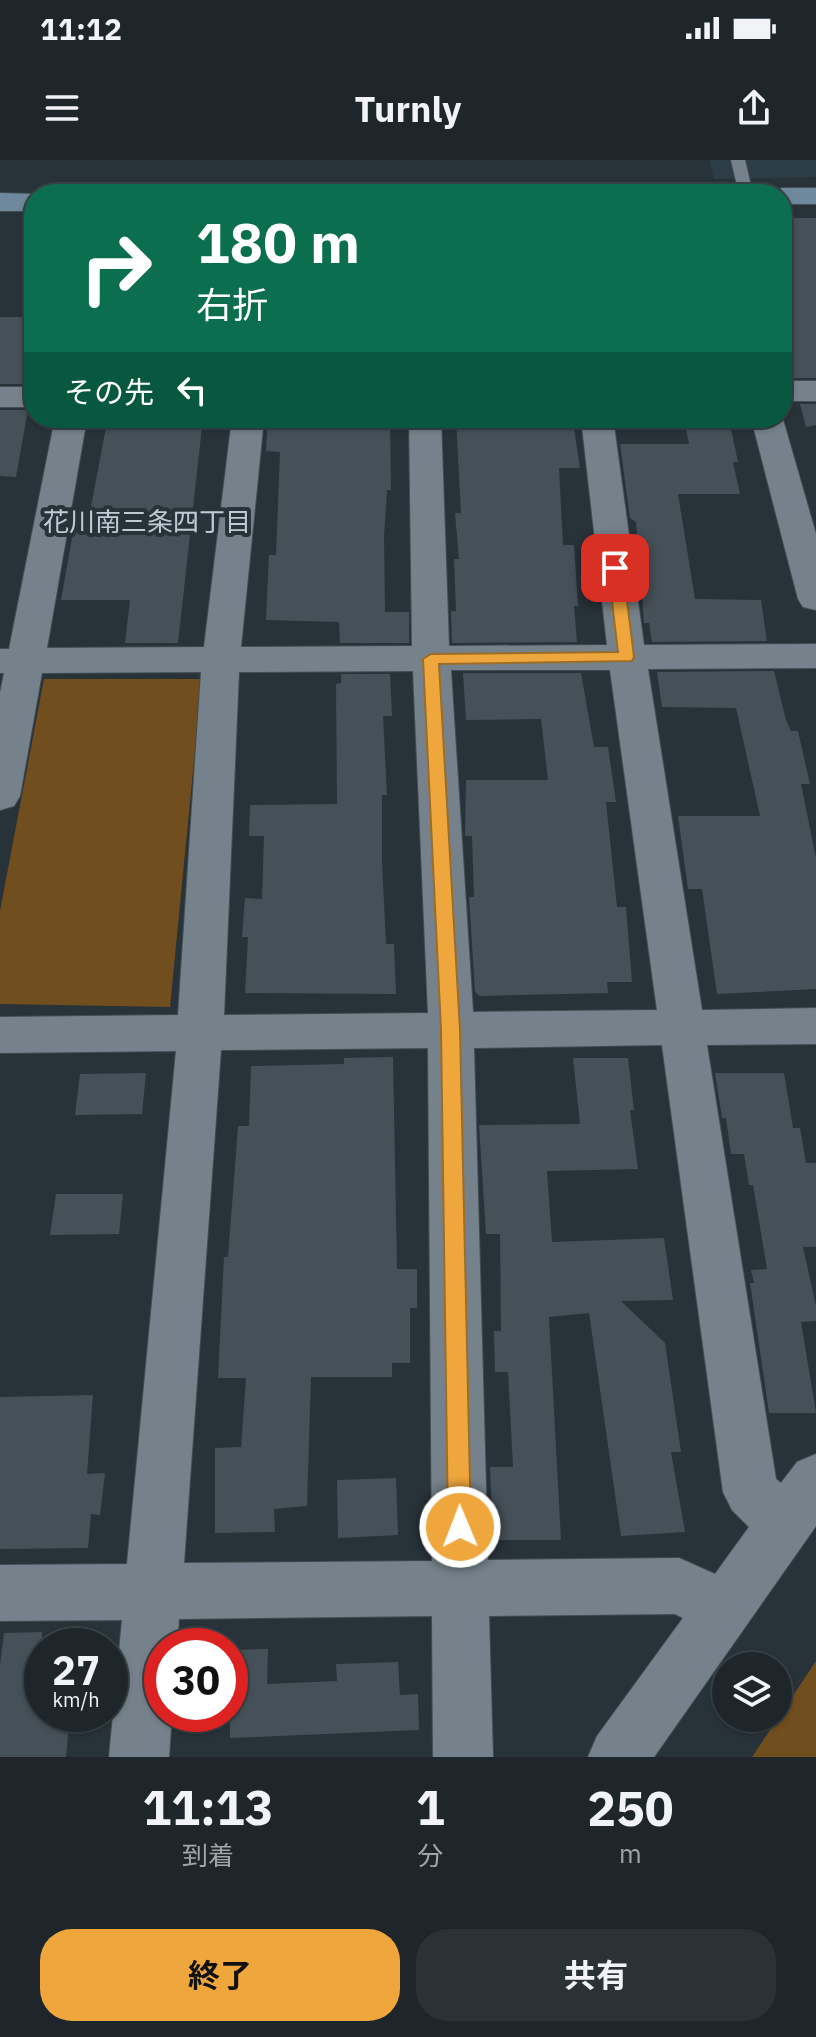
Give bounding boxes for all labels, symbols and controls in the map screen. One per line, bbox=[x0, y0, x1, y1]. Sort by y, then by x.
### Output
text: 11:12 bbox=[40, 9, 122, 48]
text: Turnly bbox=[355, 85, 461, 132]
icon: menu bbox=[40, 86, 84, 130]
icon: share bbox=[732, 86, 776, 130]
text: 180 m bbox=[196, 206, 360, 278]
icon: right bbox=[64, 216, 168, 320]
text: 右折 bbox=[196, 281, 268, 328]
icon: left bbox=[170, 368, 214, 412]
text: その先 bbox=[64, 372, 154, 411]
district label: 花川南三条四丁目 bbox=[43, 504, 251, 538]
pin bbox=[581, 534, 649, 602]
icon: arrive bbox=[593, 546, 637, 590]
position arrow bbox=[418, 1485, 502, 1569]
speed limit sign: 30 bbox=[144, 1628, 248, 1732]
text: 27 bbox=[52, 1644, 100, 1696]
map controls bbox=[712, 1652, 792, 1732]
button: layers bbox=[712, 1652, 792, 1732]
text: km/h bbox=[52, 1686, 100, 1713]
text: 11:13 bbox=[142, 1776, 273, 1838]
text: 1 bbox=[416, 1776, 445, 1838]
text: 250 bbox=[587, 1777, 674, 1839]
text: m bbox=[619, 1836, 642, 1870]
text: 到着 bbox=[182, 1838, 234, 1872]
text: 分 bbox=[417, 1838, 443, 1872]
button: 終了 bbox=[40, 1929, 400, 2021]
button: 共有 bbox=[416, 1929, 776, 2021]

